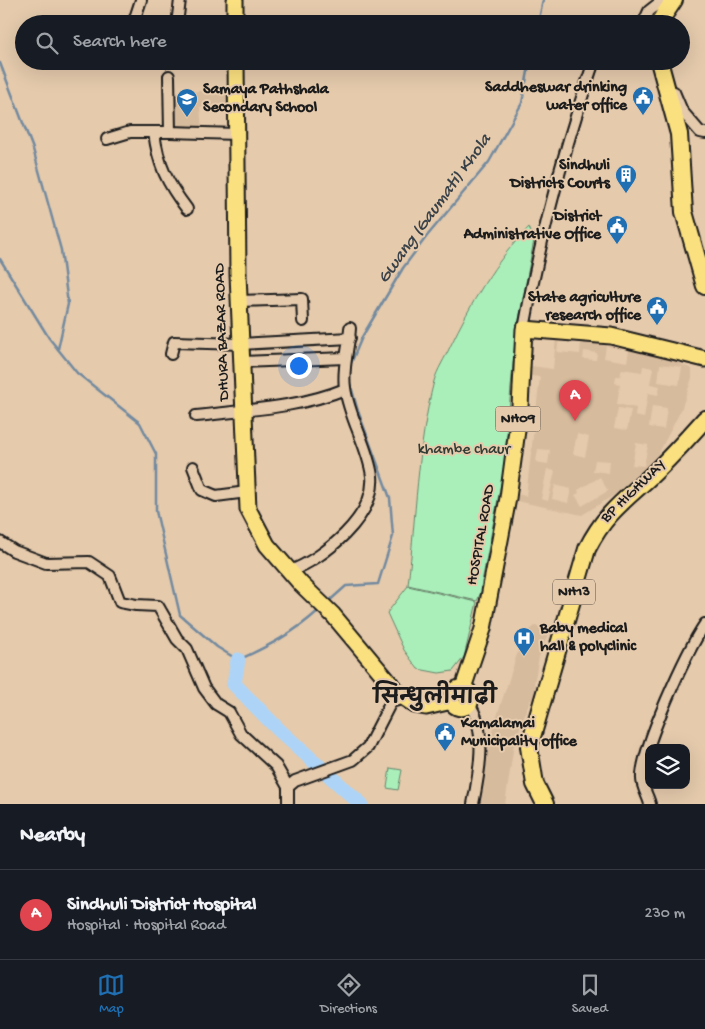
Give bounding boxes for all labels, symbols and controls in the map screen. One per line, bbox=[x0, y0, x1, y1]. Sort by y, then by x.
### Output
search box bbox=[15, 15, 690, 70]
icon: search bbox=[33, 29, 61, 57]
text: Search here bbox=[73, 31, 167, 54]
place label: Saddheswar drinking water office bbox=[485, 79, 628, 116]
place label: Samaya Pathshala Secondary School bbox=[203, 81, 330, 118]
public building icon: Saddheswar drinking water office bbox=[631, 85, 655, 116]
school or university icon: Samaya Pathshala Secondary School bbox=[175, 87, 199, 118]
water label: Gwang (Gaumati) Khola bbox=[374, 129, 497, 288]
place label: Sindhuli Districts Courts bbox=[508, 157, 611, 194]
building icon: Sindhuli Districts Courts bbox=[614, 163, 638, 194]
place label: District Administrative Office bbox=[463, 208, 602, 245]
public building icon: District Administrative Office bbox=[605, 214, 629, 245]
street label: DHURA BAZAR ROAD bbox=[211, 262, 235, 402]
place label: State agriculture research office bbox=[528, 289, 642, 326]
public building icon: State agriculture research office bbox=[645, 295, 669, 326]
your location bbox=[286, 353, 312, 379]
pin: A bbox=[559, 380, 591, 421]
road number: NH09 bbox=[496, 406, 540, 432]
park label: khambe chaur bbox=[418, 441, 512, 460]
street label: BP HIGHWAY bbox=[597, 456, 671, 529]
street label: HOSPITAL ROAD bbox=[464, 483, 500, 587]
road number: NH13 bbox=[553, 580, 595, 604]
place label: Baby medical hall & polyclinic bbox=[539, 620, 638, 657]
hospital icon: Baby medical hall & polyclinic bbox=[512, 626, 536, 657]
district label: सिन्धुलीमाढी bbox=[372, 680, 498, 712]
place label: Kamalamai Municipality office bbox=[460, 715, 578, 752]
public building icon: Kamalamai Municipality office bbox=[433, 721, 457, 752]
map controls bbox=[645, 744, 690, 789]
button: layers bbox=[645, 744, 690, 789]
text: Nearby bbox=[20, 824, 85, 849]
text: Sindhuli District Hospital bbox=[67, 894, 257, 917]
text: A bbox=[31, 905, 41, 924]
text: 230 m bbox=[645, 905, 685, 924]
text: Hospital · Hospital Road bbox=[67, 917, 226, 936]
tab: Map bbox=[97, 971, 125, 1018]
tab: Directions bbox=[320, 971, 377, 1018]
tab: Saved bbox=[572, 971, 608, 1018]

